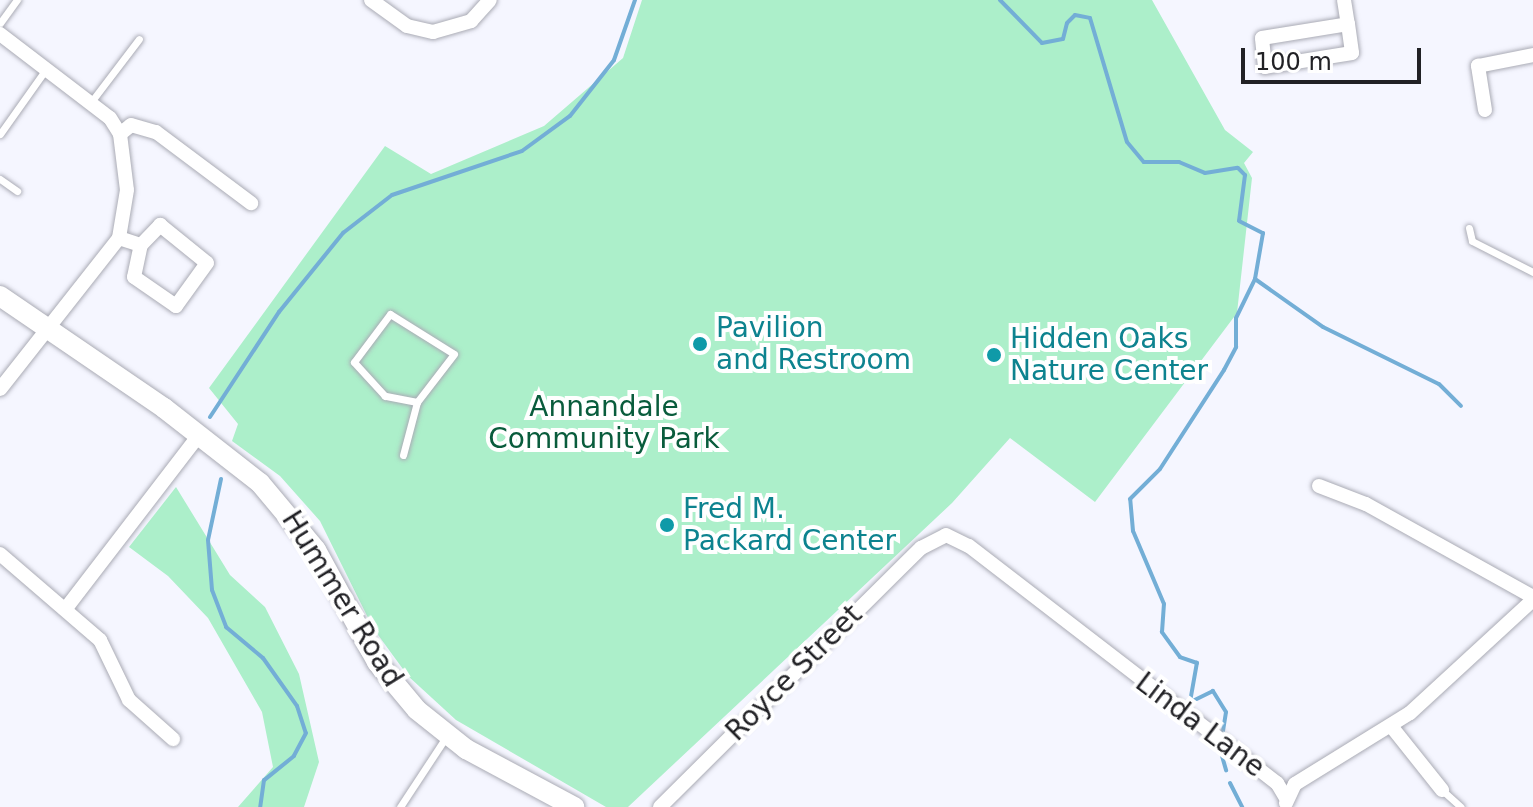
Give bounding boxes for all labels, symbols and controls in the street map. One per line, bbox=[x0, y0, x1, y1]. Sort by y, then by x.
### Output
scale bar bbox=[1245, 32, 1425, 82]
text: 100 m bbox=[1255, 48, 1332, 76]
place label: Pavilion and Restroom bbox=[716, 311, 911, 377]
place label: Hidden Oaks Nature Center bbox=[1010, 322, 1208, 388]
marker: Pavilion and Restroom bbox=[691, 335, 709, 353]
marker: Hidden Oaks Nature Center bbox=[985, 346, 1003, 364]
park label: Annandale Community Park bbox=[488, 390, 720, 456]
place label: Fred M. Packard Center bbox=[683, 492, 896, 558]
street label: Hummer Road bbox=[274, 505, 410, 693]
marker: Fred M. Packard Center bbox=[658, 516, 676, 534]
street label: Royce Street bbox=[719, 598, 869, 748]
street label: Linda Lane bbox=[1129, 666, 1271, 784]

